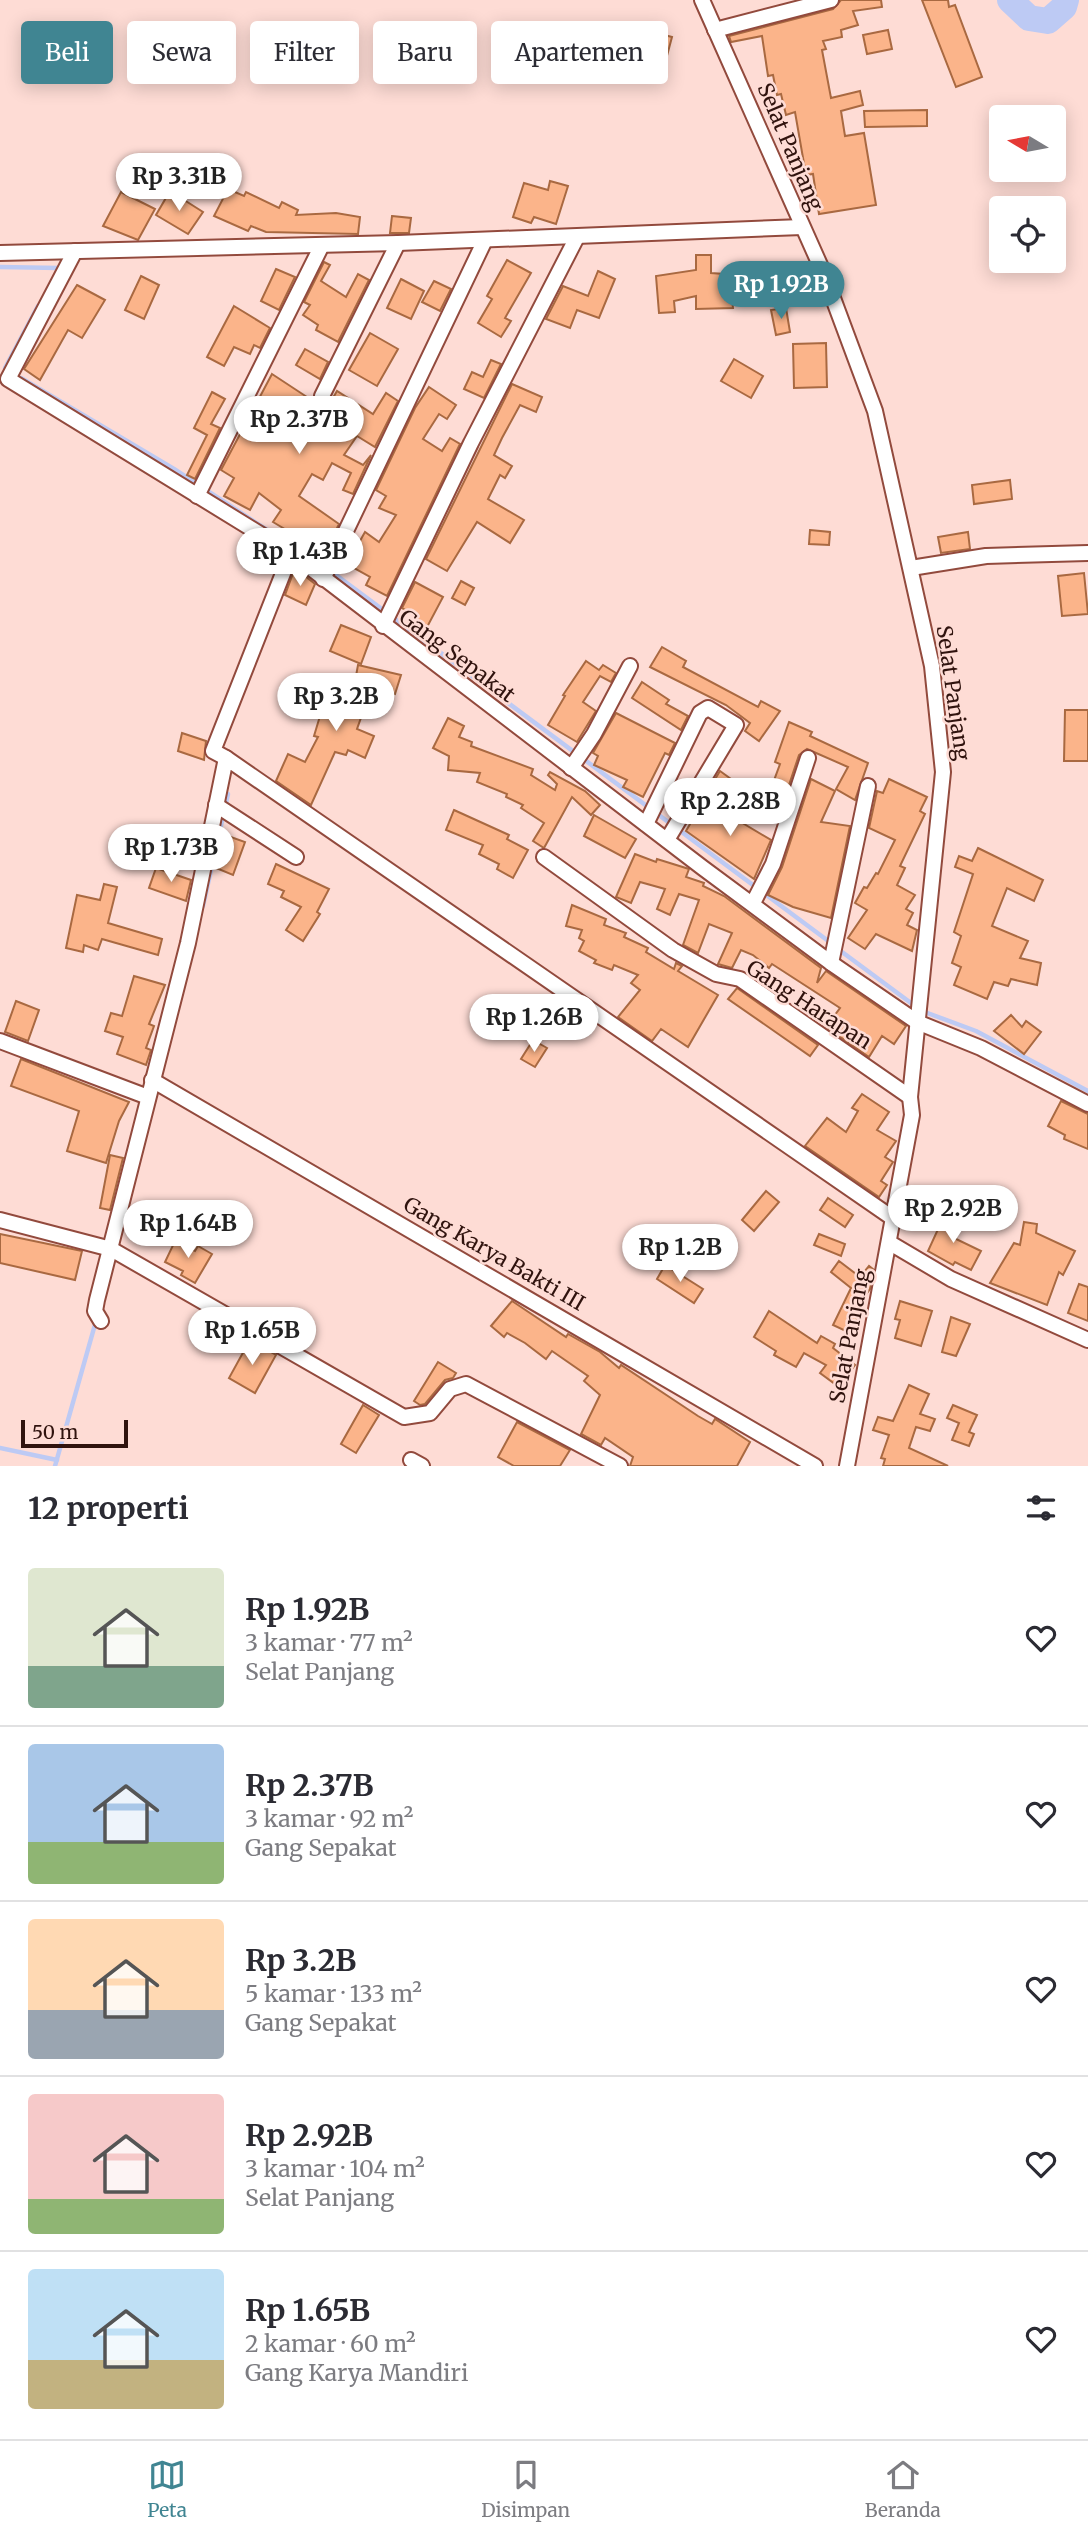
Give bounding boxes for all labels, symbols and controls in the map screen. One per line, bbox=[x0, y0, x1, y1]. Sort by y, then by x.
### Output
chip: Beli bbox=[21, 21, 113, 84]
chip: Sewa bbox=[127, 21, 236, 84]
chip: Filter bbox=[250, 21, 359, 84]
chip: Baru bbox=[373, 21, 477, 84]
chip: Apartemen bbox=[491, 21, 668, 84]
street label: Selat Panjang bbox=[751, 79, 830, 215]
north arrow bbox=[989, 105, 1066, 182]
map controls bbox=[989, 105, 1066, 273]
pin: Rp 3.31B bbox=[107, 154, 251, 213]
text: Rp 3.31B bbox=[132, 161, 226, 190]
button: locate bbox=[989, 196, 1066, 273]
pin: Rp 1.92B bbox=[709, 262, 853, 321]
text: Rp 1.92B bbox=[733, 269, 829, 298]
pin: Rp 2.37B bbox=[227, 396, 371, 456]
text: Rp 2.37B bbox=[250, 404, 348, 433]
pin: Rp 1.43B bbox=[228, 528, 372, 588]
text: Rp 1.43B bbox=[252, 536, 348, 565]
street label: Gang Sepakat bbox=[394, 603, 521, 708]
street label: Selat Panjang bbox=[931, 624, 976, 763]
pin: Rp 3.2B bbox=[271, 674, 401, 733]
text: Rp 3.2B bbox=[293, 681, 379, 710]
pin: Rp 2.28B bbox=[658, 778, 802, 838]
text: Rp 2.28B bbox=[680, 786, 780, 815]
pin: Rp 1.73B bbox=[99, 824, 243, 884]
text: Rp 1.73B bbox=[124, 832, 218, 861]
street label: Gang Harapan bbox=[741, 954, 877, 1055]
pin: Rp 1.26B bbox=[462, 995, 606, 1054]
text: Rp 1.26B bbox=[485, 1002, 583, 1031]
pin: Rp 2.92B bbox=[881, 1186, 1025, 1245]
street label: Gang Karya Bakti III bbox=[399, 1191, 590, 1317]
text: Rp 2.92B bbox=[904, 1193, 1002, 1222]
pin: Rp 1.64B bbox=[116, 1200, 260, 1260]
text: Rp 1.64B bbox=[139, 1208, 237, 1237]
pin: Rp 1.2B bbox=[615, 1224, 745, 1284]
text: Rp 1.2B bbox=[638, 1232, 722, 1261]
street label: Selat Panjang bbox=[823, 1266, 876, 1405]
pin: Rp 1.65B bbox=[180, 1308, 324, 1367]
text: Rp 1.65B bbox=[204, 1315, 300, 1344]
scale bar bbox=[21, 1417, 128, 1449]
text: 50 m bbox=[32, 1420, 78, 1444]
text: 12 properti bbox=[28, 1489, 189, 1527]
icon: filters bbox=[1022, 1489, 1060, 1527]
text: Rp 1.92B bbox=[245, 1590, 369, 1628]
icon: home bbox=[84, 1596, 168, 1680]
icon: heart bbox=[1022, 1619, 1060, 1657]
text: 3 kamar · 77 m² bbox=[245, 1628, 413, 1657]
text: Selat Panjang bbox=[245, 1657, 394, 1686]
text: Rp 2.37B bbox=[245, 1766, 373, 1804]
icon: home bbox=[84, 1772, 168, 1856]
icon: heart bbox=[1022, 1795, 1060, 1833]
text: 3 kamar · 92 m² bbox=[245, 1804, 413, 1833]
text: Gang Sepakat bbox=[245, 1833, 397, 1862]
text: Rp 3.2B bbox=[245, 1941, 356, 1979]
icon: home bbox=[84, 1947, 168, 2031]
icon: heart bbox=[1022, 1970, 1060, 2008]
text: 5 kamar · 133 m² bbox=[245, 1979, 422, 2008]
text: Gang Sepakat bbox=[245, 2008, 397, 2037]
text: Rp 2.92B bbox=[245, 2116, 373, 2154]
icon: home bbox=[84, 2122, 168, 2206]
icon: heart bbox=[1022, 2145, 1060, 2183]
text: 3 kamar · 104 m² bbox=[245, 2154, 425, 2183]
text: Selat Panjang bbox=[245, 2183, 394, 2212]
text: Rp 1.65B bbox=[245, 2291, 370, 2329]
icon: home bbox=[84, 2297, 168, 2381]
icon: heart bbox=[1022, 2320, 1060, 2358]
text: 2 kamar · 60 m² bbox=[245, 2329, 416, 2358]
text: Gang Karya Mandiri bbox=[245, 2358, 468, 2387]
tab: Peta bbox=[147, 2456, 187, 2522]
tab: Disimpan bbox=[481, 2456, 570, 2522]
tab: Beranda bbox=[865, 2456, 941, 2522]

